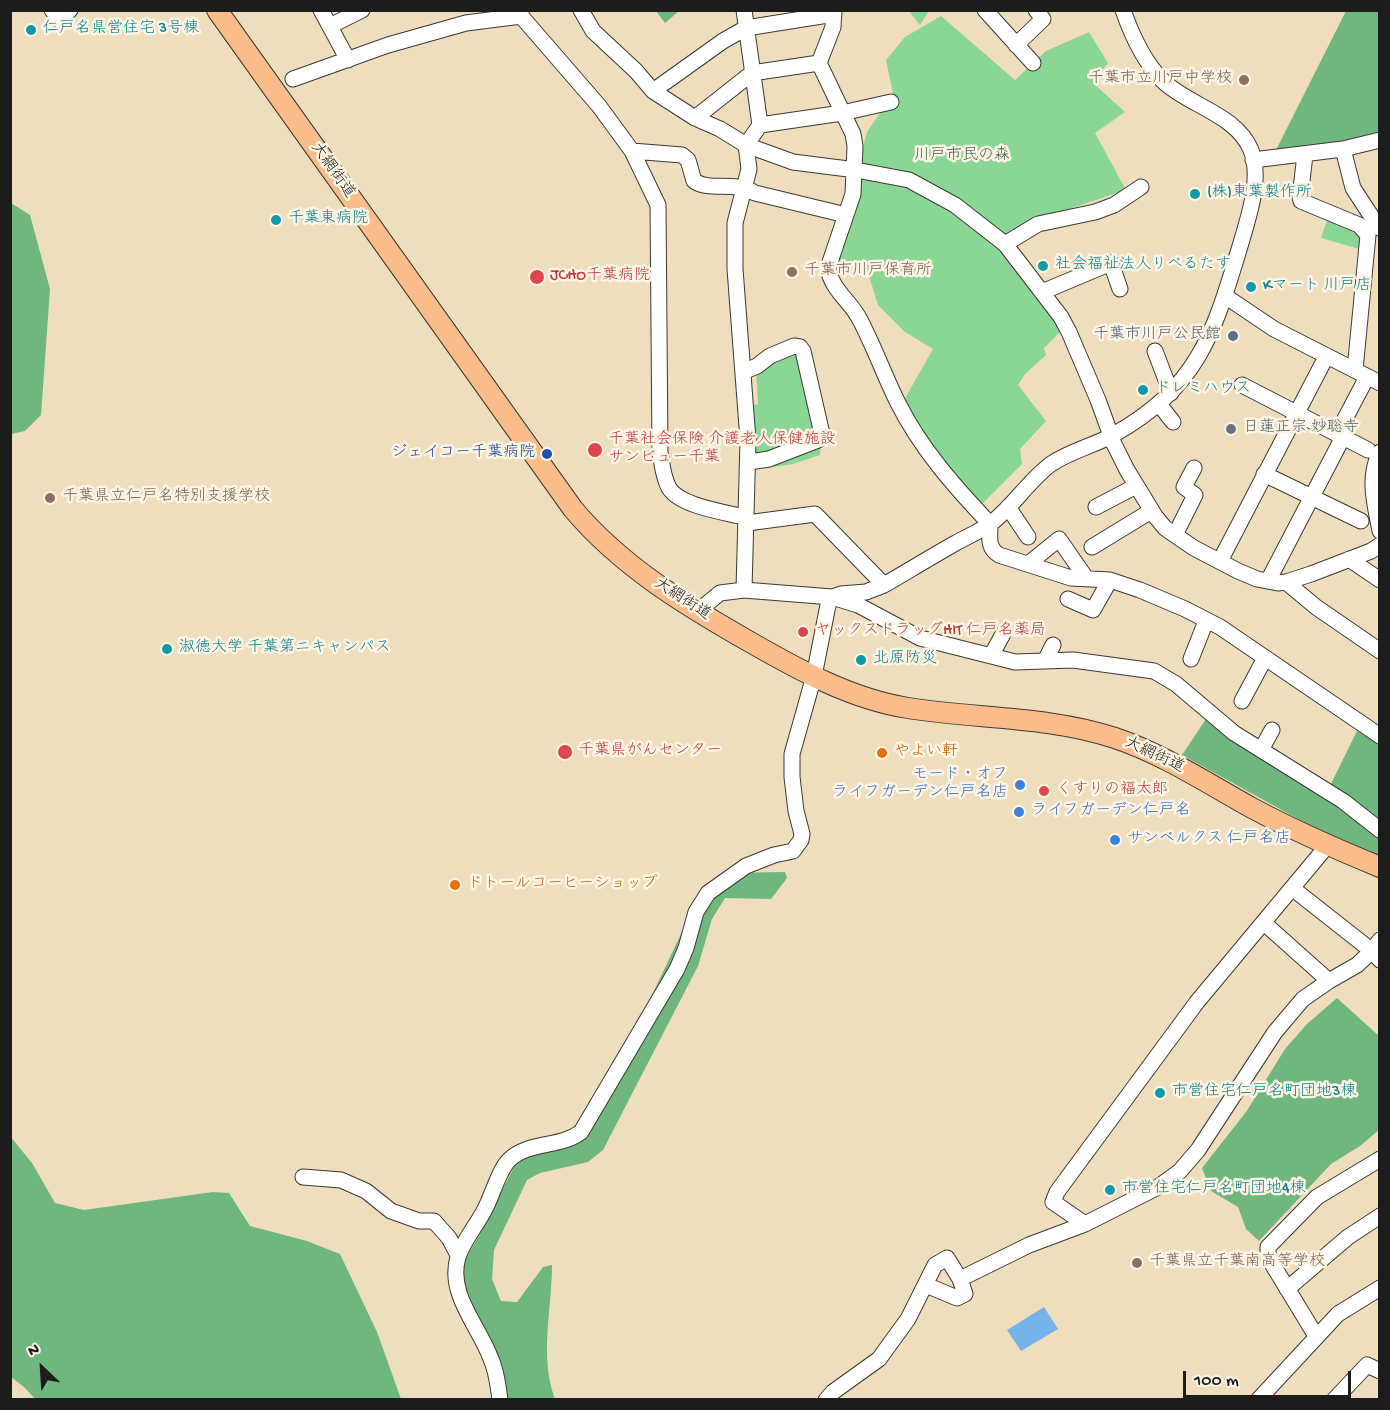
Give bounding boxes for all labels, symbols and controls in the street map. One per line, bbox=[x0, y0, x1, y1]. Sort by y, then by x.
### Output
place label: 仁戸名県営住宅 3号棟 bbox=[43, 20, 199, 40]
marker: 仁戸名県営住宅 3号棟 bbox=[24, 23, 38, 37]
place label: 千葉市立川戸中学校 bbox=[1088, 70, 1232, 90]
marker: 千葉市立川戸中学校 bbox=[1237, 73, 1251, 87]
street label: 大網街道 bbox=[306, 139, 358, 203]
park label: 川戸市民の森 bbox=[914, 147, 1010, 167]
place label: (株)東葉製作所 bbox=[1207, 184, 1312, 204]
marker: (株)東葉製作所 bbox=[1188, 187, 1202, 201]
place label: 千葉東病院 bbox=[288, 210, 368, 230]
marker: 千葉東病院 bbox=[269, 213, 283, 227]
place label: 社会福祉法人りべるたす bbox=[1055, 256, 1231, 276]
marker: 社会福祉法人りべるたす bbox=[1036, 259, 1050, 273]
place label: 千葉市川戸保育所 bbox=[804, 262, 932, 282]
marker: 千葉市川戸保育所 bbox=[785, 265, 799, 279]
place label: JCHO千葉病院 bbox=[550, 267, 650, 287]
marker: JCHO千葉病院 bbox=[528, 268, 546, 286]
place label: Kマート 川戸店 bbox=[1263, 277, 1372, 297]
marker: Kマート 川戸店 bbox=[1244, 280, 1258, 294]
place label: 千葉市川戸公民館 bbox=[1093, 326, 1221, 346]
marker: 千葉市川戸公民館 bbox=[1226, 329, 1240, 343]
place label: ドレミハウス bbox=[1155, 380, 1251, 400]
marker: ドレミハウス bbox=[1136, 383, 1150, 397]
place label: 日蓮正宗 妙聡寺 bbox=[1243, 419, 1359, 439]
marker: 日蓮正宗 妙聡寺 bbox=[1224, 422, 1238, 436]
place label: 千葉社会保険 介護老人保健施設 サンビュー千葉 bbox=[608, 431, 836, 469]
marker: 千葉社会保険 介護老人保健施設 サンビュー千葉 bbox=[586, 441, 604, 459]
place label: ジェイコー千葉病院 bbox=[391, 444, 535, 464]
marker: ジェイコー千葉病院 bbox=[540, 447, 554, 461]
place label: 千葉県立仁戸名特別支援学校 bbox=[62, 488, 270, 508]
marker: 千葉県立仁戸名特別支援学校 bbox=[43, 491, 57, 505]
street label: 大網街道 bbox=[650, 575, 714, 625]
place label: ヤックスドラッグHIT 仁戸名薬局 bbox=[815, 622, 1046, 642]
marker: ヤックスドラッグHIT 仁戸名薬局 bbox=[796, 625, 810, 639]
place label: 淑徳大学 千葉第ニキャンパス bbox=[179, 639, 391, 659]
marker: 淑徳大学 千葉第ニキャンパス bbox=[160, 642, 174, 656]
place label: 北原防災 bbox=[873, 650, 937, 670]
marker: 北原防災 bbox=[854, 653, 868, 667]
street label: 大網街道 bbox=[1121, 734, 1187, 778]
place label: 千葉県がんセンター bbox=[578, 742, 722, 762]
marker: 千葉県がんセンター bbox=[556, 743, 574, 761]
place label: やよい軒 bbox=[894, 743, 958, 763]
marker: やよい軒 bbox=[875, 746, 889, 760]
place label: モード・オフ ライフガーデン仁戸名店 bbox=[832, 766, 1008, 804]
marker: モード・オフ ライフガーデン仁戸名店 bbox=[1013, 778, 1027, 792]
place label: くすりの福太郎 bbox=[1056, 781, 1168, 801]
marker: くすりの福太郎 bbox=[1037, 784, 1051, 798]
place label: ライフガーデン仁戸名 bbox=[1031, 802, 1191, 822]
marker: ライフガーデン仁戸名 bbox=[1012, 805, 1026, 819]
place label: サンベルクス 仁戸名店 bbox=[1127, 830, 1291, 850]
marker: サンベルクス 仁戸名店 bbox=[1108, 833, 1122, 847]
place label: ドトールコーヒーショップ bbox=[467, 875, 658, 895]
marker: ドトールコーヒーショップ bbox=[448, 878, 462, 892]
place label: 市営住宅仁戸名町団地3棟 bbox=[1172, 1083, 1356, 1103]
marker: 市営住宅仁戸名町団地3棟 bbox=[1153, 1086, 1167, 1100]
place label: 市営住宅仁戸名町団地4棟 bbox=[1122, 1180, 1306, 1200]
marker: 市営住宅仁戸名町団地4棟 bbox=[1103, 1183, 1117, 1197]
place label: 千葉県立千葉南高等学校 bbox=[1149, 1253, 1325, 1273]
marker: 千葉県立千葉南高等学校 bbox=[1130, 1256, 1144, 1270]
north arrow bbox=[12, 1338, 72, 1398]
text: N bbox=[25, 1340, 43, 1362]
scale bar bbox=[1186, 1359, 1354, 1397]
text: 100 m bbox=[1194, 1371, 1239, 1392]

